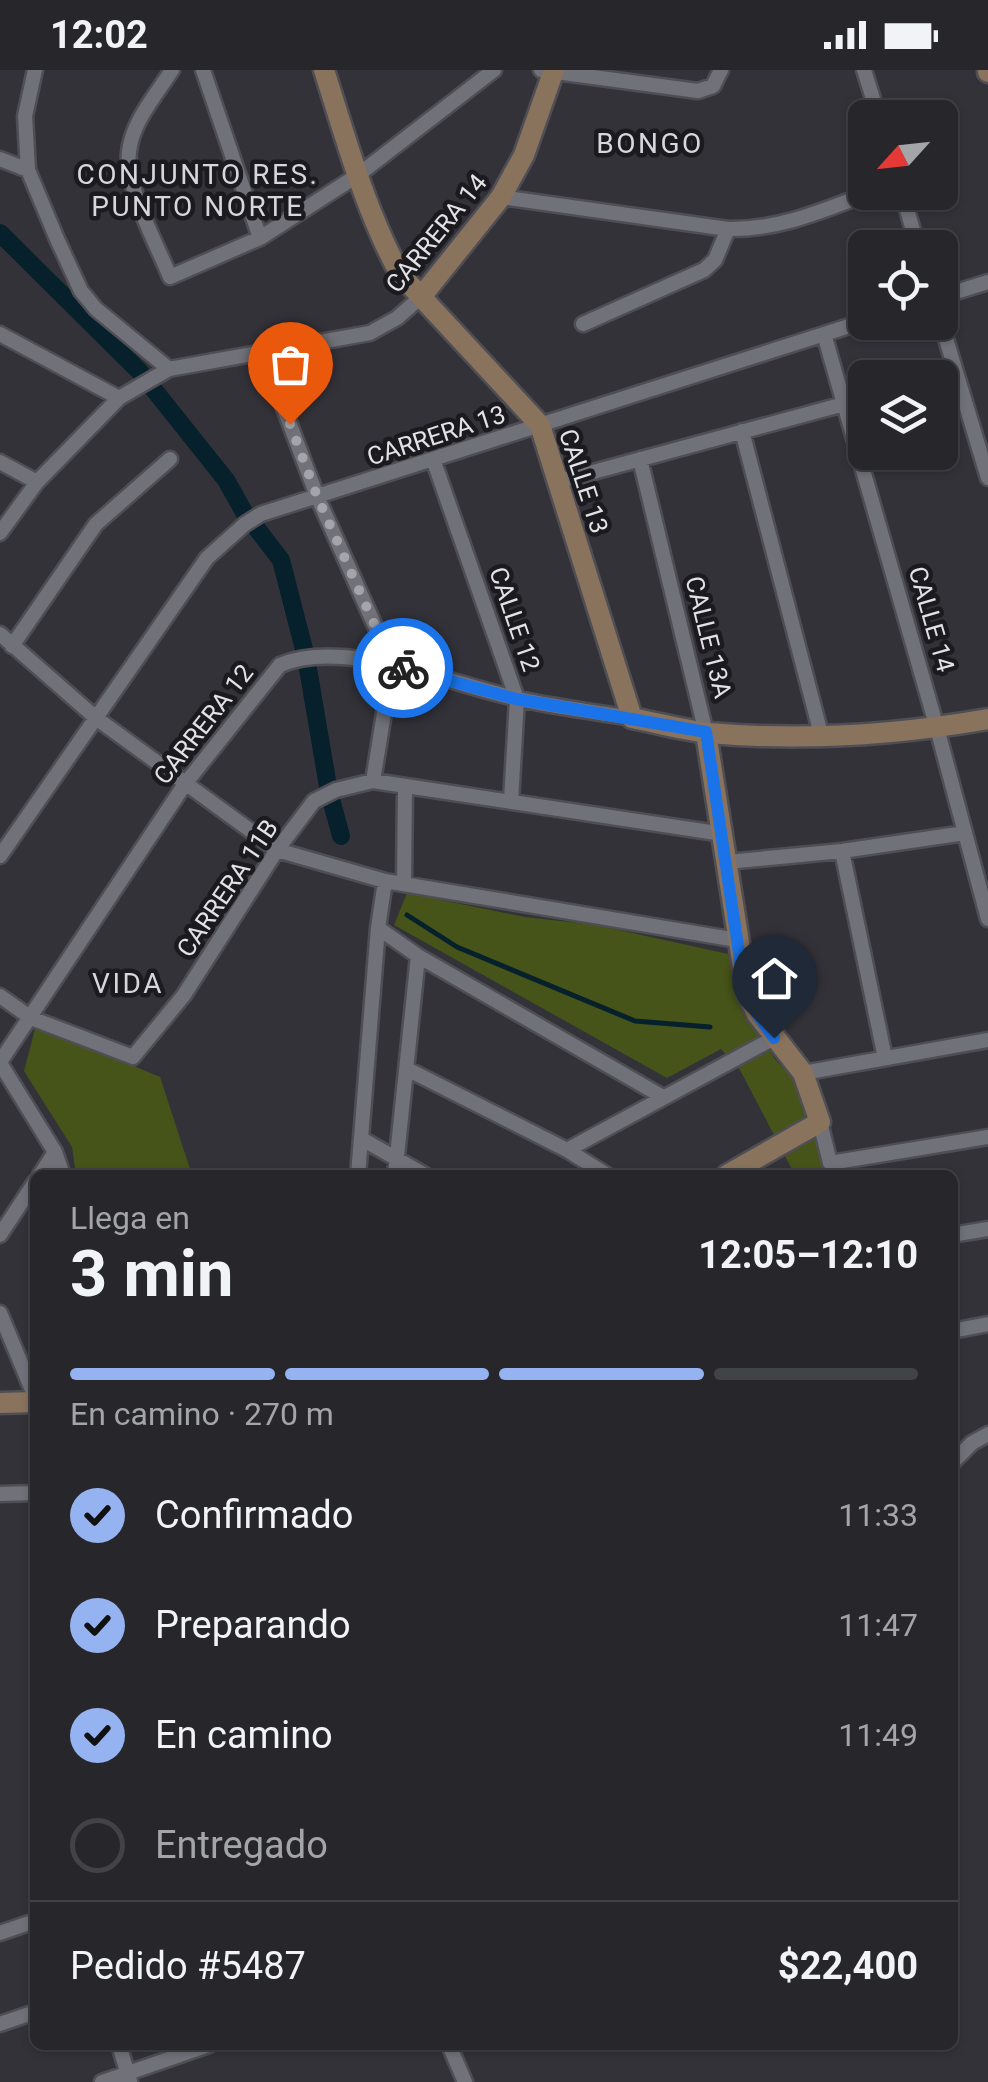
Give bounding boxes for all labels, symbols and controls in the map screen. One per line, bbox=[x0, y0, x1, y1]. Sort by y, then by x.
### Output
text: 12:02 bbox=[50, 13, 148, 57]
north arrow bbox=[848, 100, 958, 210]
map controls bbox=[848, 100, 958, 470]
district label: BONGO bbox=[596, 127, 704, 160]
district label: CONJUNTO RES. PUNTO NORTE bbox=[77, 158, 319, 223]
street label: CARRERA 14 bbox=[380, 168, 493, 298]
button: locate bbox=[848, 230, 958, 340]
pin bbox=[248, 322, 333, 425]
icon: bag bbox=[263, 337, 318, 392]
button: layers bbox=[848, 360, 958, 470]
street label: CARRERA 13 bbox=[363, 399, 509, 471]
street label: CALLE 13 bbox=[553, 425, 614, 537]
street label: CALLE 12 bbox=[483, 563, 546, 675]
street label: CALLE 14 bbox=[903, 563, 960, 675]
street label: CALLE 13A bbox=[679, 573, 738, 701]
courier bbox=[353, 618, 453, 718]
icon: bike bbox=[376, 641, 431, 696]
street label: CARRERA 12 bbox=[148, 659, 259, 790]
street label: CARRERA 11B bbox=[171, 814, 284, 962]
pin bbox=[732, 936, 817, 1039]
icon: home bbox=[747, 951, 802, 1006]
district label: VIDA bbox=[92, 967, 164, 1000]
text: Llega en bbox=[70, 1199, 190, 1237]
text: 12:05–12:10 bbox=[698, 1233, 918, 1277]
text: 3 min bbox=[70, 1236, 233, 1312]
text: En camino · 270 m bbox=[70, 1395, 334, 1433]
icon: check bbox=[70, 1488, 125, 1543]
text: Confirmado bbox=[155, 1493, 353, 1537]
text: 11:33 bbox=[838, 1496, 918, 1534]
icon: check bbox=[70, 1598, 125, 1653]
text: Preparando bbox=[155, 1603, 351, 1647]
text: 11:47 bbox=[838, 1606, 918, 1644]
icon: check bbox=[70, 1708, 125, 1763]
text: En camino bbox=[155, 1713, 333, 1757]
text: 11:49 bbox=[838, 1716, 918, 1754]
text: Entregado bbox=[155, 1823, 328, 1867]
text: Pedido #5487 bbox=[70, 1944, 306, 1988]
text: $22,400 bbox=[778, 1944, 918, 1988]

